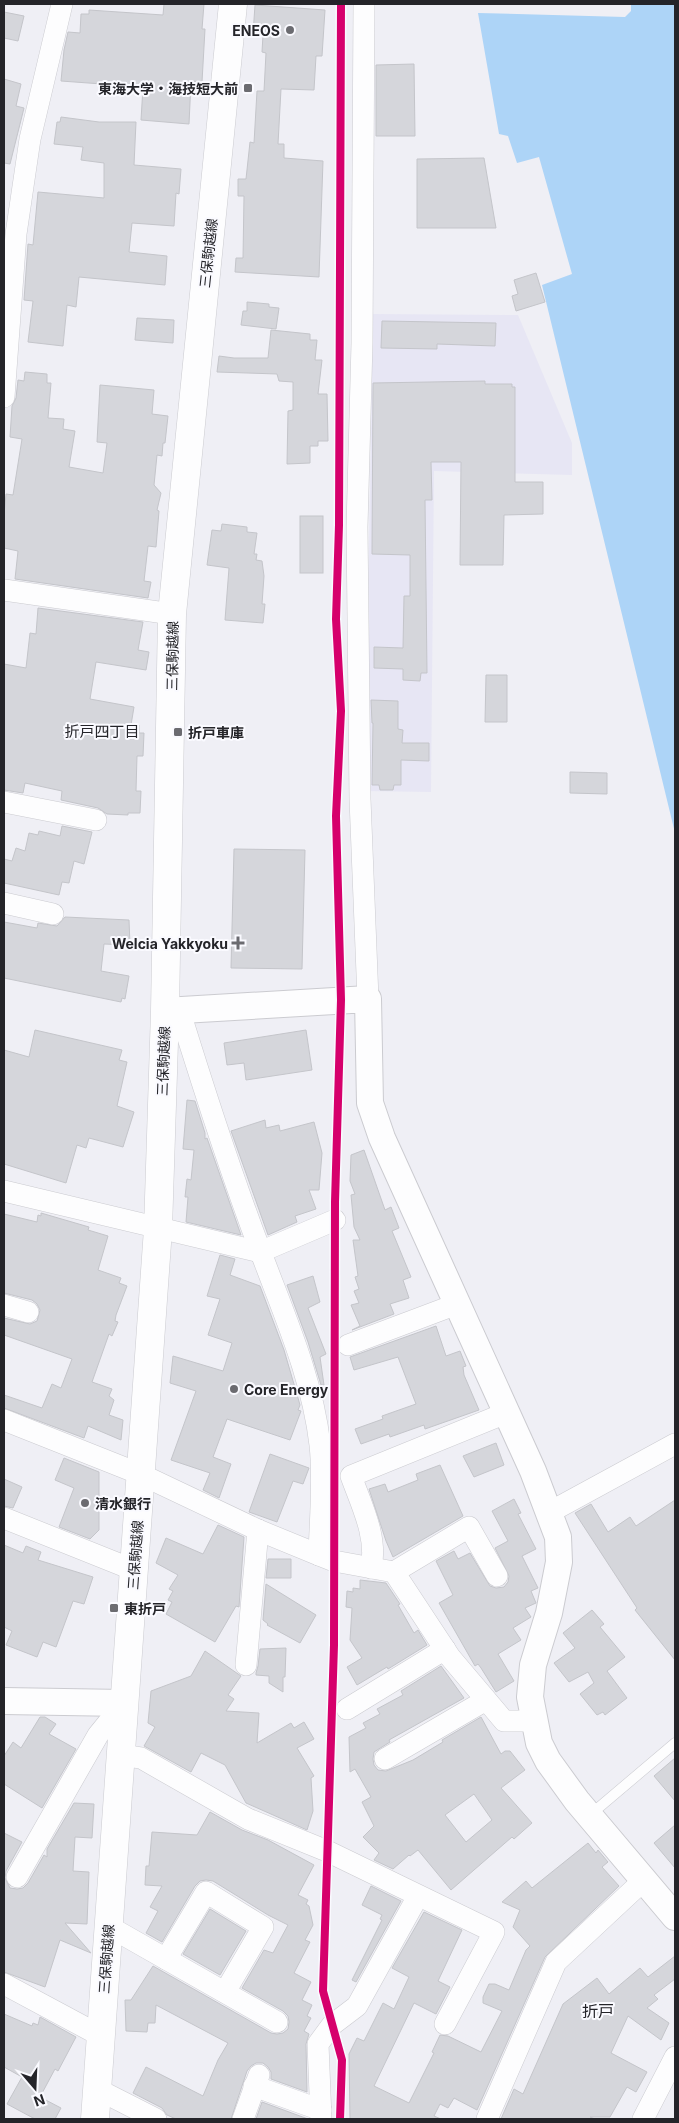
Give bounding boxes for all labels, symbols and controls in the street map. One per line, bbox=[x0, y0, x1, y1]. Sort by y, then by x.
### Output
place label: ENEOS bbox=[232, 22, 280, 39]
marker: ENEOS bbox=[284, 24, 296, 36]
place label: 東海大学・海技短大前 bbox=[98, 80, 238, 97]
marker: 東海大学・海技短大前 bbox=[242, 82, 254, 94]
street label: 三保駒越線 bbox=[196, 217, 220, 289]
street label: 三保駒越線 bbox=[163, 621, 181, 691]
district label: 折戸四丁目 bbox=[64, 722, 140, 741]
place label: 折戸車庫 bbox=[188, 724, 244, 741]
marker: 折戸車庫 bbox=[172, 726, 184, 738]
place label: Welcia Yakkyoku bbox=[112, 935, 228, 952]
marker: Welcia Yakkyoku bbox=[232, 937, 244, 949]
street label: 三保駒越線 bbox=[153, 1026, 173, 1096]
place label: Core Energy bbox=[244, 1381, 329, 1398]
marker: Core Energy bbox=[228, 1383, 240, 1395]
place label: 清水銀行 bbox=[95, 1495, 151, 1512]
marker: 清水銀行 bbox=[79, 1497, 91, 1509]
street label: 三保駒越線 bbox=[124, 1519, 146, 1591]
place label: 東折戸 bbox=[124, 1600, 166, 1617]
marker: 東折戸 bbox=[108, 1602, 120, 1614]
street label: 三保駒越線 bbox=[95, 1923, 117, 1995]
district label: 折戸 bbox=[582, 2001, 614, 2021]
north arrow bbox=[10, 2063, 60, 2113]
text: N bbox=[32, 2091, 47, 2111]

